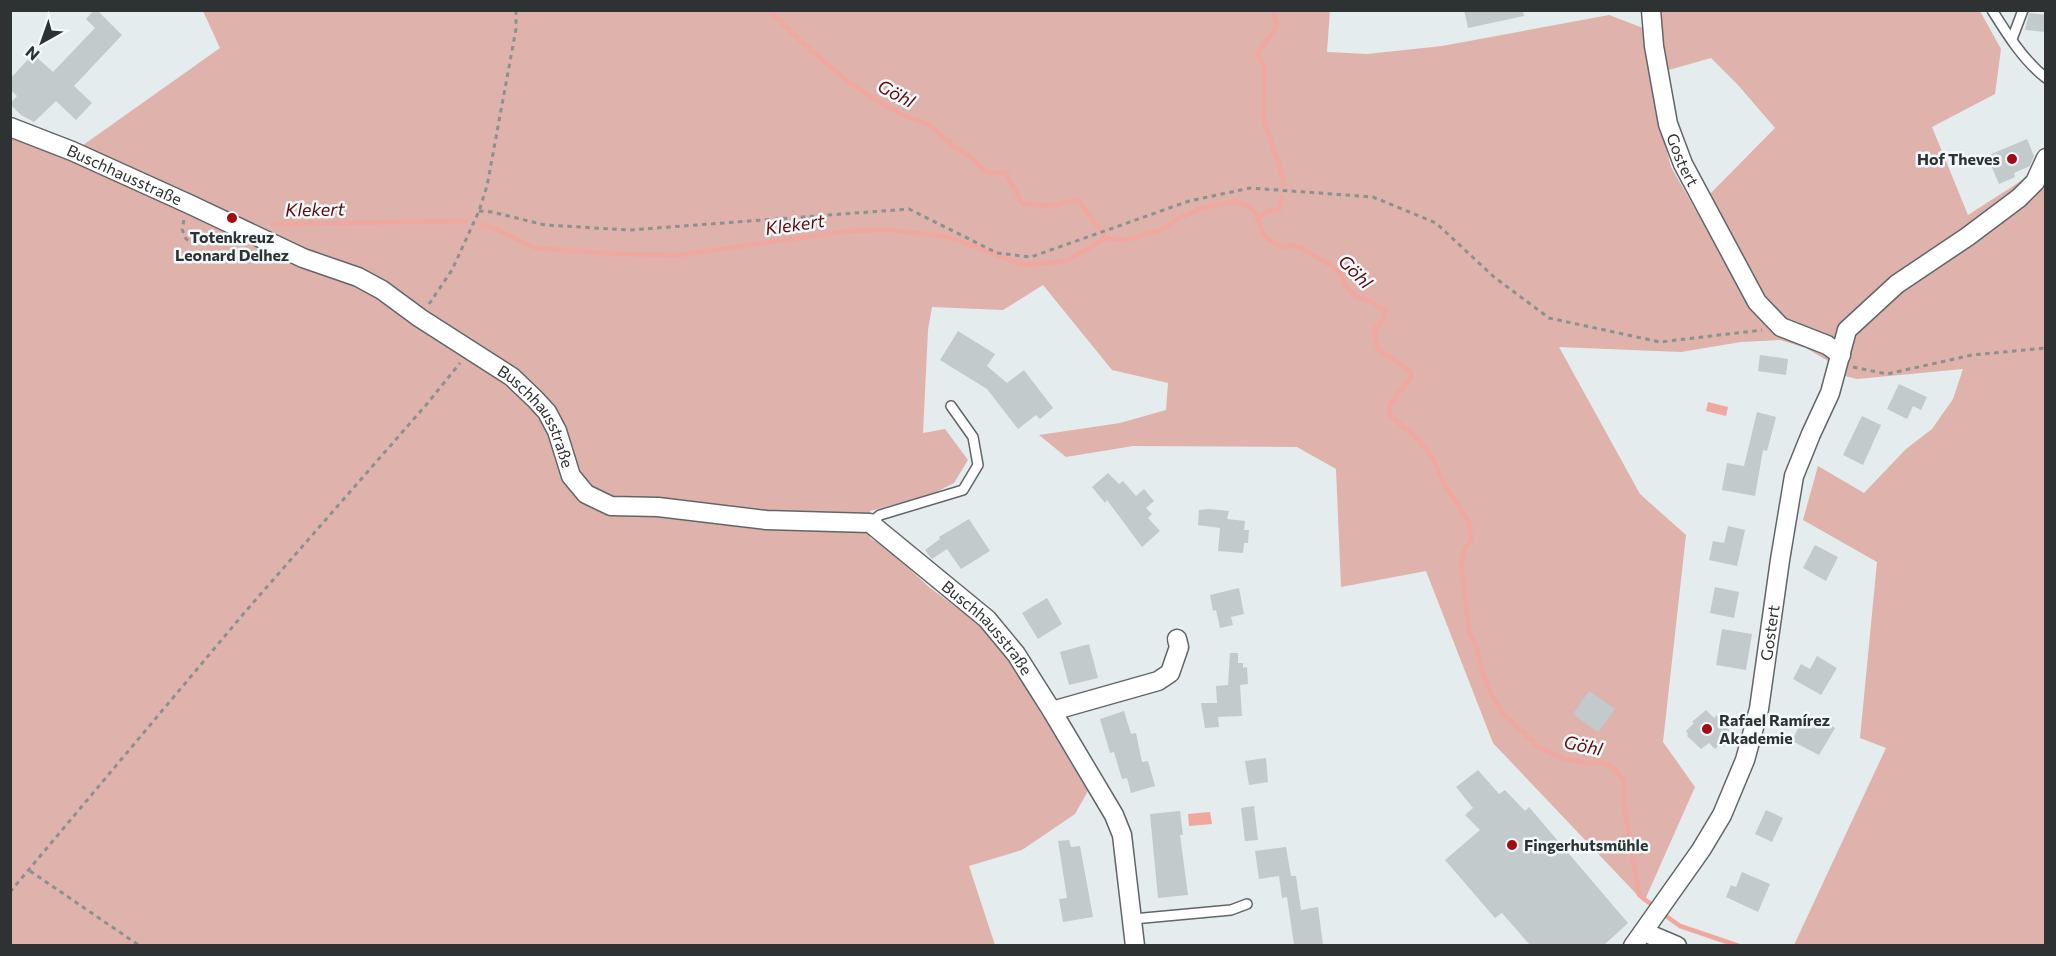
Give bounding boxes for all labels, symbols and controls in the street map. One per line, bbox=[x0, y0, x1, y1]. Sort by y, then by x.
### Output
north arrow bbox=[12, 12, 72, 72]
text: N bbox=[21, 43, 43, 65]
water label: Göhl bbox=[874, 74, 919, 112]
street label: Gostert bbox=[1663, 130, 1703, 190]
street label: Buschhausstraße bbox=[64, 140, 185, 209]
place label: Hof Theves bbox=[1917, 149, 2000, 168]
marker: Hof Theves bbox=[2005, 152, 2019, 166]
water label: Klekert bbox=[285, 197, 346, 221]
water label: Klekert bbox=[764, 209, 826, 239]
marker: Totenkreuz Leonard Delhez bbox=[225, 211, 239, 225]
place label: Totenkreuz Leonard Delhez bbox=[175, 227, 289, 264]
water label: Göhl bbox=[1334, 250, 1378, 293]
street label: Buschhausstraße bbox=[494, 360, 578, 470]
street label: Buschhausstraße bbox=[938, 576, 1037, 678]
street label: Gostert bbox=[1756, 603, 1783, 662]
place label: Rafael Ramírez Akademie bbox=[1719, 710, 1830, 747]
marker: Rafael Ramírez Akademie bbox=[1700, 722, 1714, 736]
water label: Göhl bbox=[1562, 730, 1605, 760]
place label: Fingerhutsmühle bbox=[1524, 835, 1648, 854]
marker: Fingerhutsmühle bbox=[1505, 838, 1519, 852]

